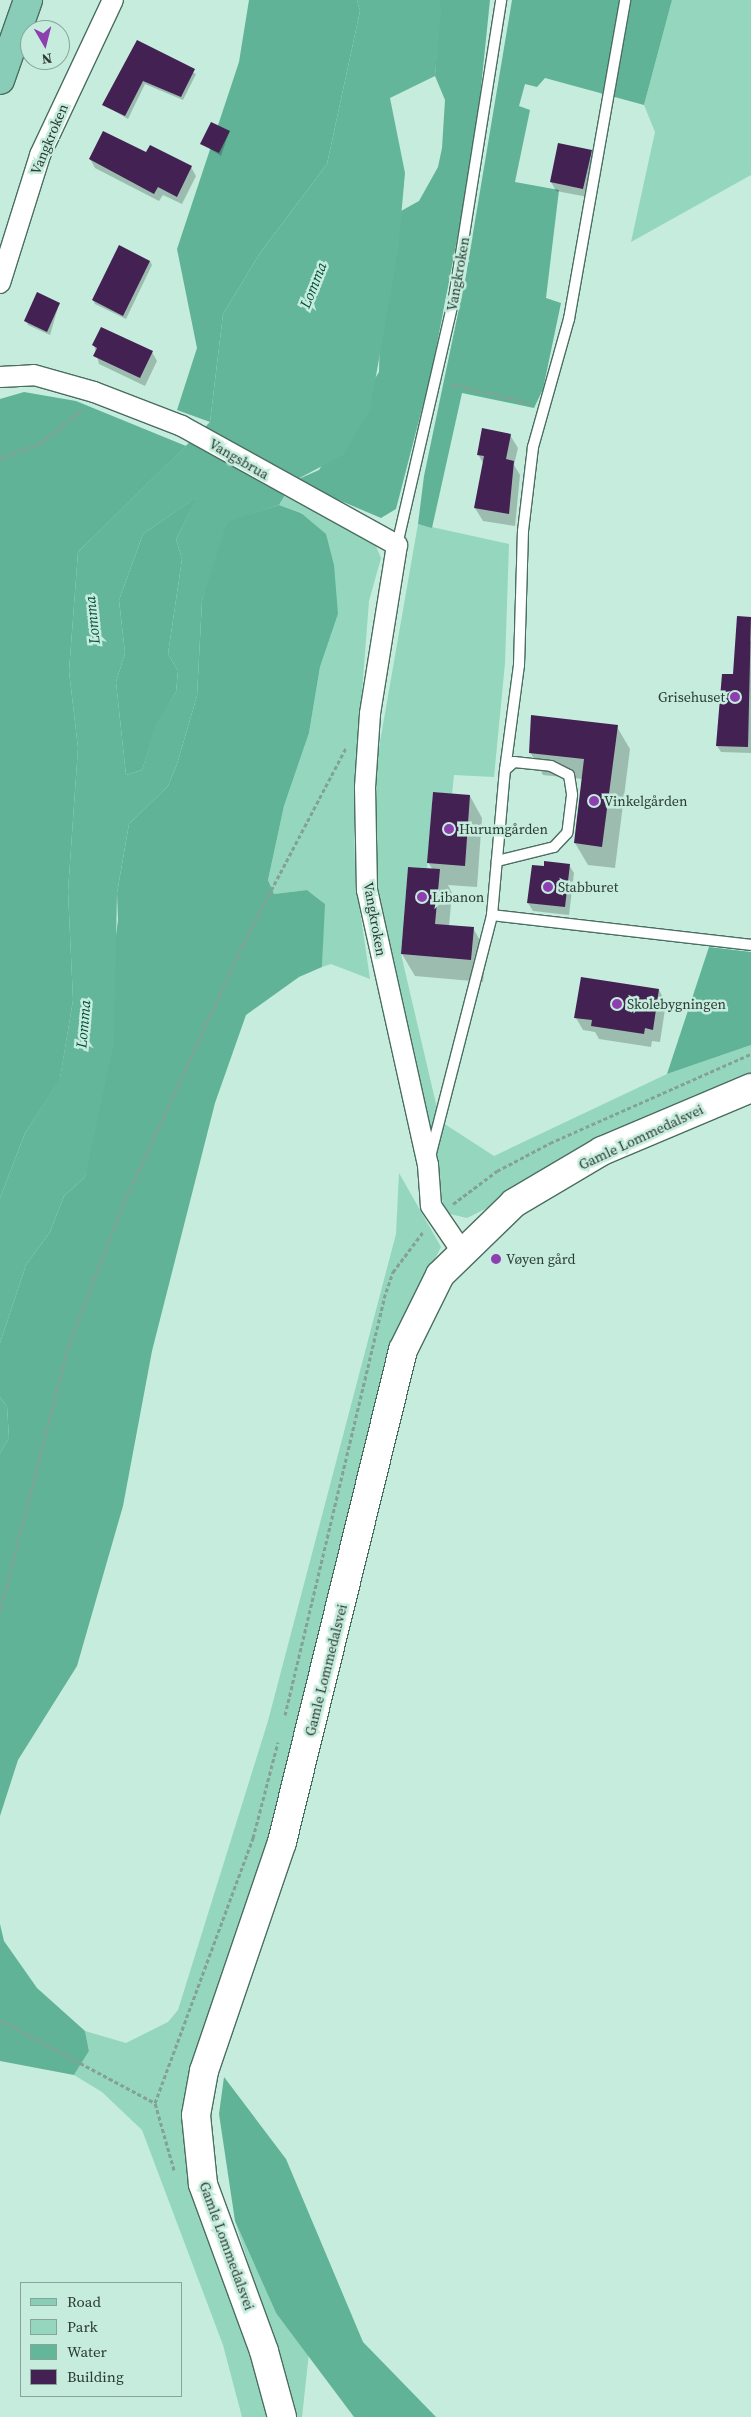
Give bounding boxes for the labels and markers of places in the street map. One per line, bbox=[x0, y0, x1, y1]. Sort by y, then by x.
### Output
place label: Grisehuset bbox=[658, 689, 725, 705]
marker: Grisehuset bbox=[729, 691, 741, 703]
place label: Vinkelgården bbox=[604, 793, 687, 809]
marker: Vinkelgården bbox=[588, 795, 600, 807]
place label: Hurumgården bbox=[459, 821, 548, 837]
marker: Hurumgården bbox=[443, 823, 455, 835]
place label: Stabburet bbox=[558, 879, 618, 895]
marker: Stabburet bbox=[542, 881, 554, 893]
place label: Libanon bbox=[432, 889, 484, 905]
marker: Libanon bbox=[416, 891, 428, 903]
place label: Skolebygningen bbox=[627, 996, 726, 1012]
marker: Skolebygningen bbox=[611, 998, 623, 1010]
place label: Vøyen gård bbox=[506, 1251, 576, 1267]
marker: Vøyen gård bbox=[490, 1253, 502, 1265]

